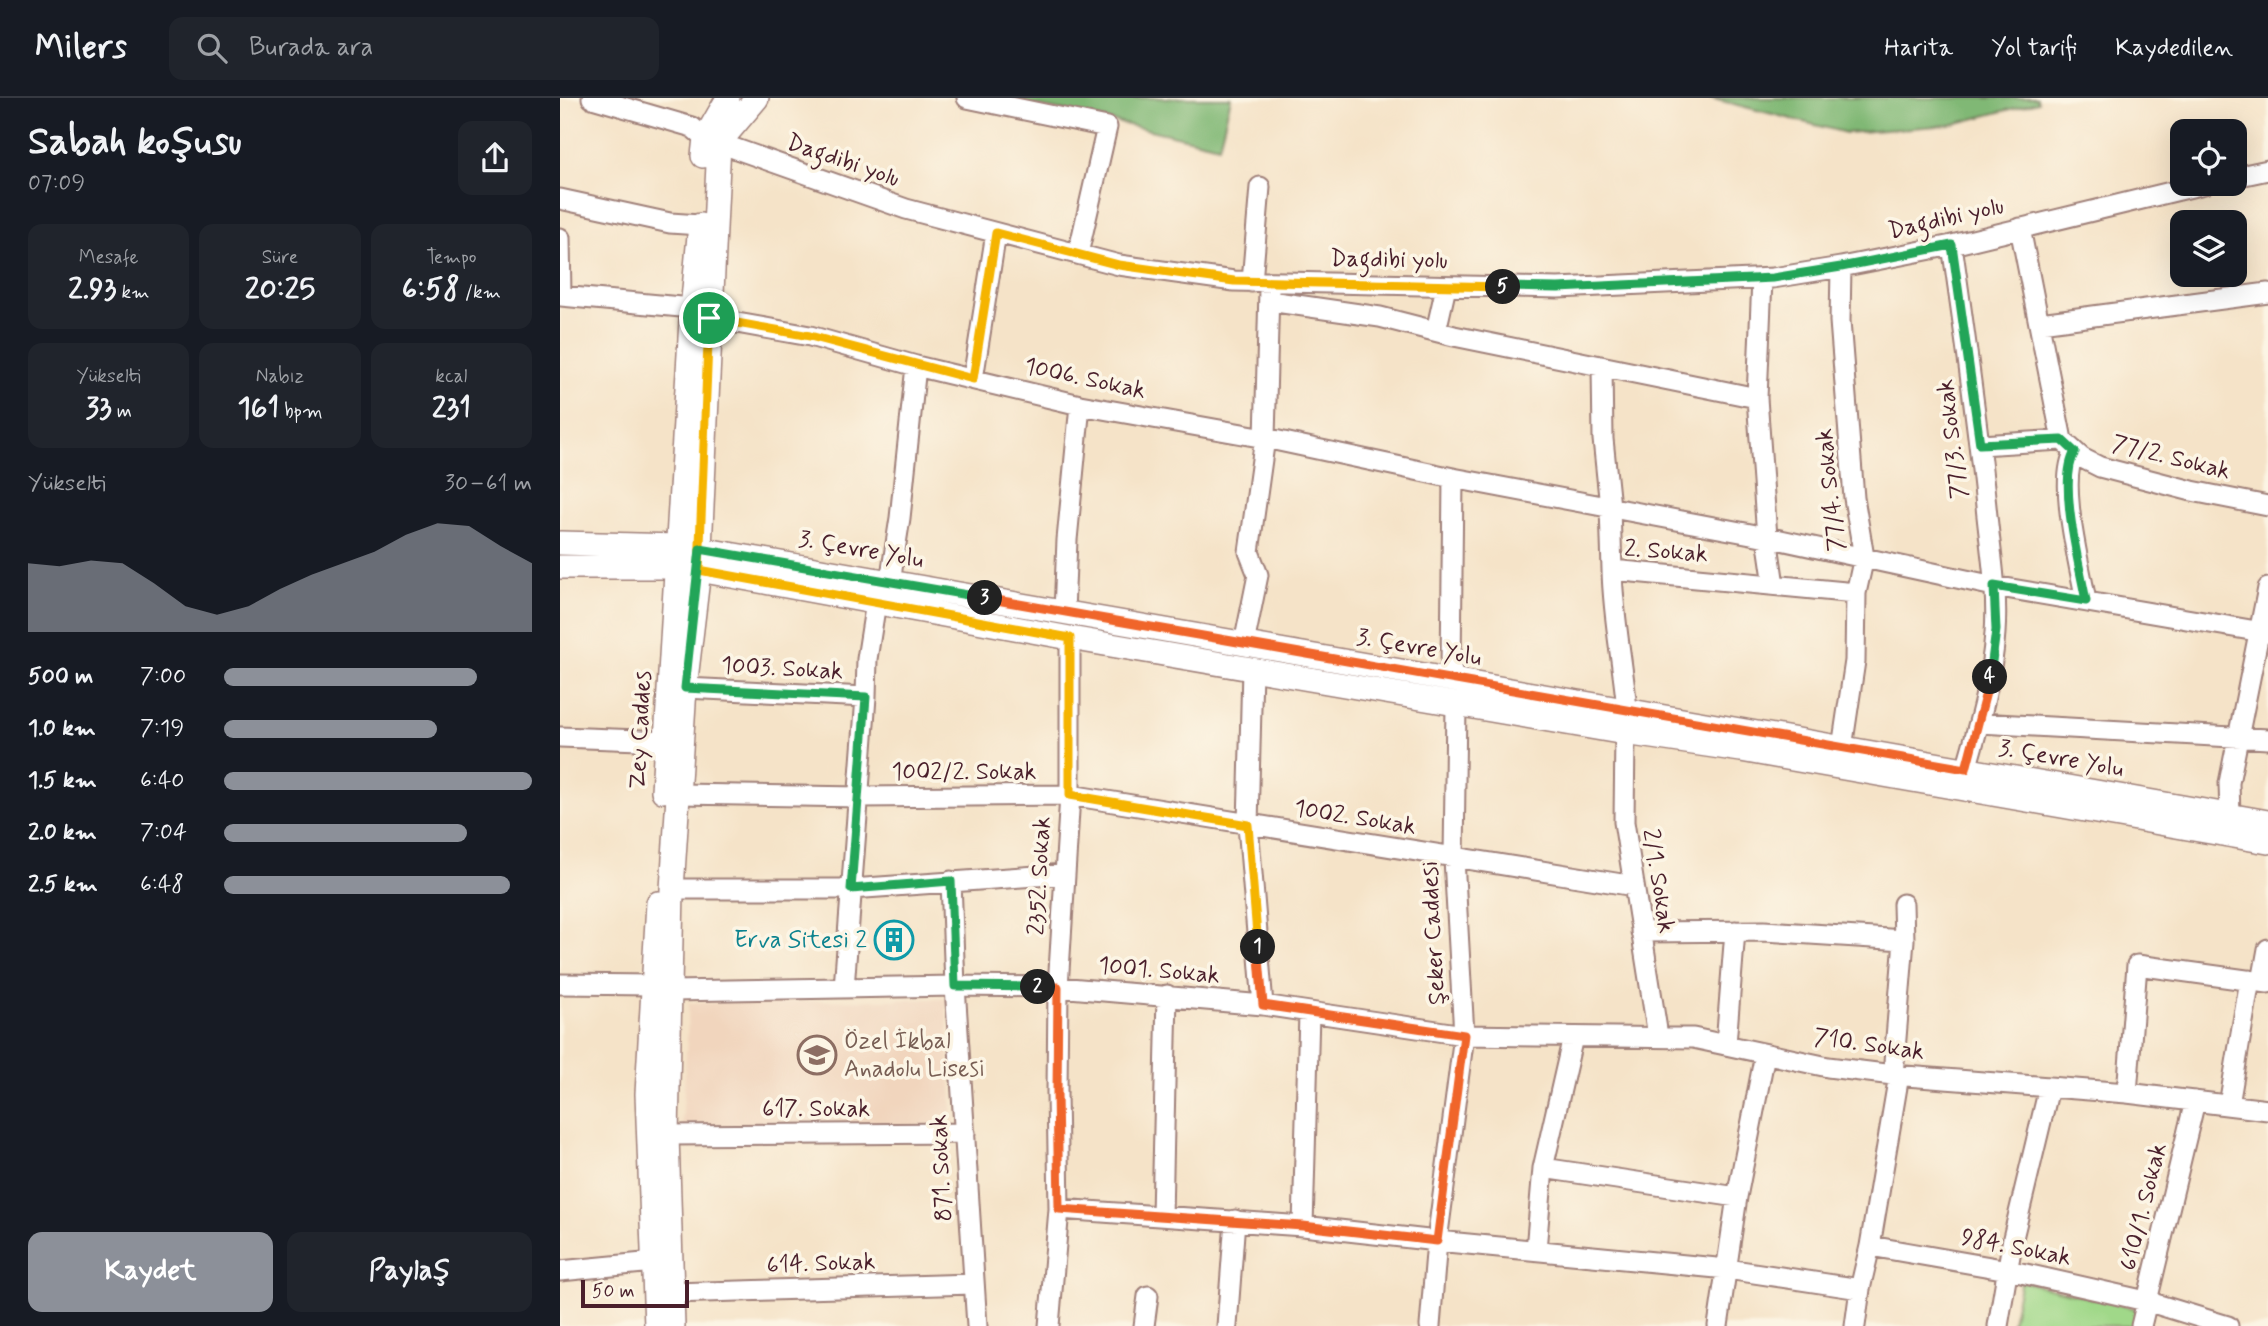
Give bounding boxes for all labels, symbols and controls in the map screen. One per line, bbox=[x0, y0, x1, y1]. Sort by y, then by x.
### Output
search box bbox=[169, 17, 659, 80]
text: Milers bbox=[35, 26, 127, 70]
icon: search bbox=[193, 29, 231, 67]
text: Burada ara bbox=[249, 31, 373, 65]
text: Harita bbox=[1884, 33, 1953, 64]
text: Yol tarifi bbox=[1991, 33, 2077, 64]
text: Kaydedilen bbox=[2115, 33, 2233, 64]
text: Sabah koşusu bbox=[28, 118, 242, 167]
map controls bbox=[2170, 119, 2247, 287]
button: locate bbox=[2170, 119, 2247, 196]
button: share bbox=[458, 121, 532, 195]
street label: Dagdibi yolu bbox=[781, 127, 904, 198]
text: 07:09 bbox=[28, 169, 85, 199]
street label: Dagdibi yolu bbox=[1885, 191, 2007, 250]
button: layers bbox=[2170, 210, 2247, 287]
street label: Dagdibi yolu bbox=[1330, 243, 1448, 280]
text: Mesafe bbox=[79, 245, 139, 270]
text: Süre bbox=[262, 245, 298, 270]
text: Tempo bbox=[426, 245, 476, 270]
text: 2.93 bbox=[68, 270, 116, 309]
text: 20:25 bbox=[245, 270, 315, 309]
text: 6:58 bbox=[402, 270, 460, 309]
pin: 5 bbox=[1486, 270, 1520, 304]
text: 5 bbox=[1497, 274, 1508, 299]
text: km bbox=[116, 280, 149, 305]
text: /km bbox=[460, 280, 501, 305]
pin bbox=[679, 288, 739, 348]
icon: arrive bbox=[690, 299, 728, 337]
street label: 1006. Sokak bbox=[1021, 351, 1149, 407]
text: Yükselti bbox=[76, 364, 141, 389]
text: Nabız bbox=[256, 364, 304, 389]
text: kcal bbox=[435, 364, 467, 389]
street label: 77/3. Sokak bbox=[1930, 377, 1976, 501]
text: 33 bbox=[85, 389, 112, 428]
text: 161 bbox=[237, 389, 279, 428]
text: 231 bbox=[432, 389, 471, 428]
text: m bbox=[112, 399, 132, 424]
text: bpm bbox=[279, 399, 323, 424]
street label: 77/4. Sokak bbox=[1809, 427, 1853, 553]
street label: 77/2. Sokak bbox=[2109, 428, 2234, 488]
text: Yükselti bbox=[28, 469, 106, 499]
text: 30–61 m bbox=[445, 469, 532, 499]
street label: 3. Çevre Yolu bbox=[796, 524, 926, 576]
street label: 2. Sokak bbox=[1623, 534, 1709, 570]
pin: 3 bbox=[968, 580, 1002, 616]
text: 3 bbox=[980, 585, 989, 610]
street label: 3. Çevre Yolu bbox=[1354, 622, 1484, 674]
street label: 1003. Sokak bbox=[720, 650, 844, 688]
pin: 4 bbox=[1972, 660, 2008, 694]
text: 500 m bbox=[28, 662, 93, 692]
text: 7:00 bbox=[140, 662, 186, 692]
text: 4 bbox=[1984, 664, 1995, 689]
street label: Zey Caddes bbox=[622, 670, 660, 790]
text: 1.0 km bbox=[28, 714, 96, 744]
text: 7:19 bbox=[140, 714, 184, 744]
street label: 3. Çevre Yolu bbox=[1996, 733, 2126, 785]
street label: 1002/2. Sokak bbox=[891, 757, 1037, 788]
text: 1.5 km bbox=[28, 766, 97, 796]
text: 6:40 bbox=[140, 766, 184, 796]
street label: 1002. Sokak bbox=[1292, 793, 1418, 843]
street label: 2352. Sokak bbox=[1021, 816, 1059, 936]
text: 2.0 km bbox=[28, 818, 97, 848]
text: 7:04 bbox=[140, 818, 187, 848]
street label: 2/1. Sokak bbox=[1634, 827, 1682, 935]
street label: Şeker Caddesi bbox=[1415, 860, 1453, 1006]
text: 2.5 km bbox=[28, 870, 98, 900]
text: 6:48 bbox=[140, 870, 184, 900]
building icon: Erva Sitesi 2 bbox=[873, 919, 915, 961]
place label: Erva Sitesi 2 bbox=[734, 925, 867, 956]
pin: 1 bbox=[1240, 930, 1276, 964]
text: 1 bbox=[1253, 934, 1262, 959]
street label: 1001. Sokak bbox=[1097, 950, 1221, 992]
pin: 2 bbox=[1021, 970, 1056, 1004]
text: 2 bbox=[1033, 974, 1042, 999]
street label: 710. Sokak bbox=[1812, 1022, 1926, 1068]
place label: Özel İkbal Anadolu Lisesi bbox=[844, 1026, 985, 1085]
school or university icon: Özel İkbal Anadolu Lisesi bbox=[796, 1034, 838, 1076]
street label: 617. Sokak bbox=[762, 1094, 870, 1125]
street label: 871. Sokak bbox=[924, 1114, 960, 1222]
street label: 610/1. Sokak bbox=[2113, 1140, 2175, 1274]
street label: 984. Sokak bbox=[1958, 1222, 2074, 1274]
button: Kaydet bbox=[28, 1232, 273, 1312]
button: Paylaş bbox=[287, 1232, 532, 1312]
street label: 614. Sokak bbox=[766, 1247, 876, 1281]
scale bar bbox=[581, 1277, 690, 1309]
text: 50 m bbox=[592, 1279, 635, 1304]

